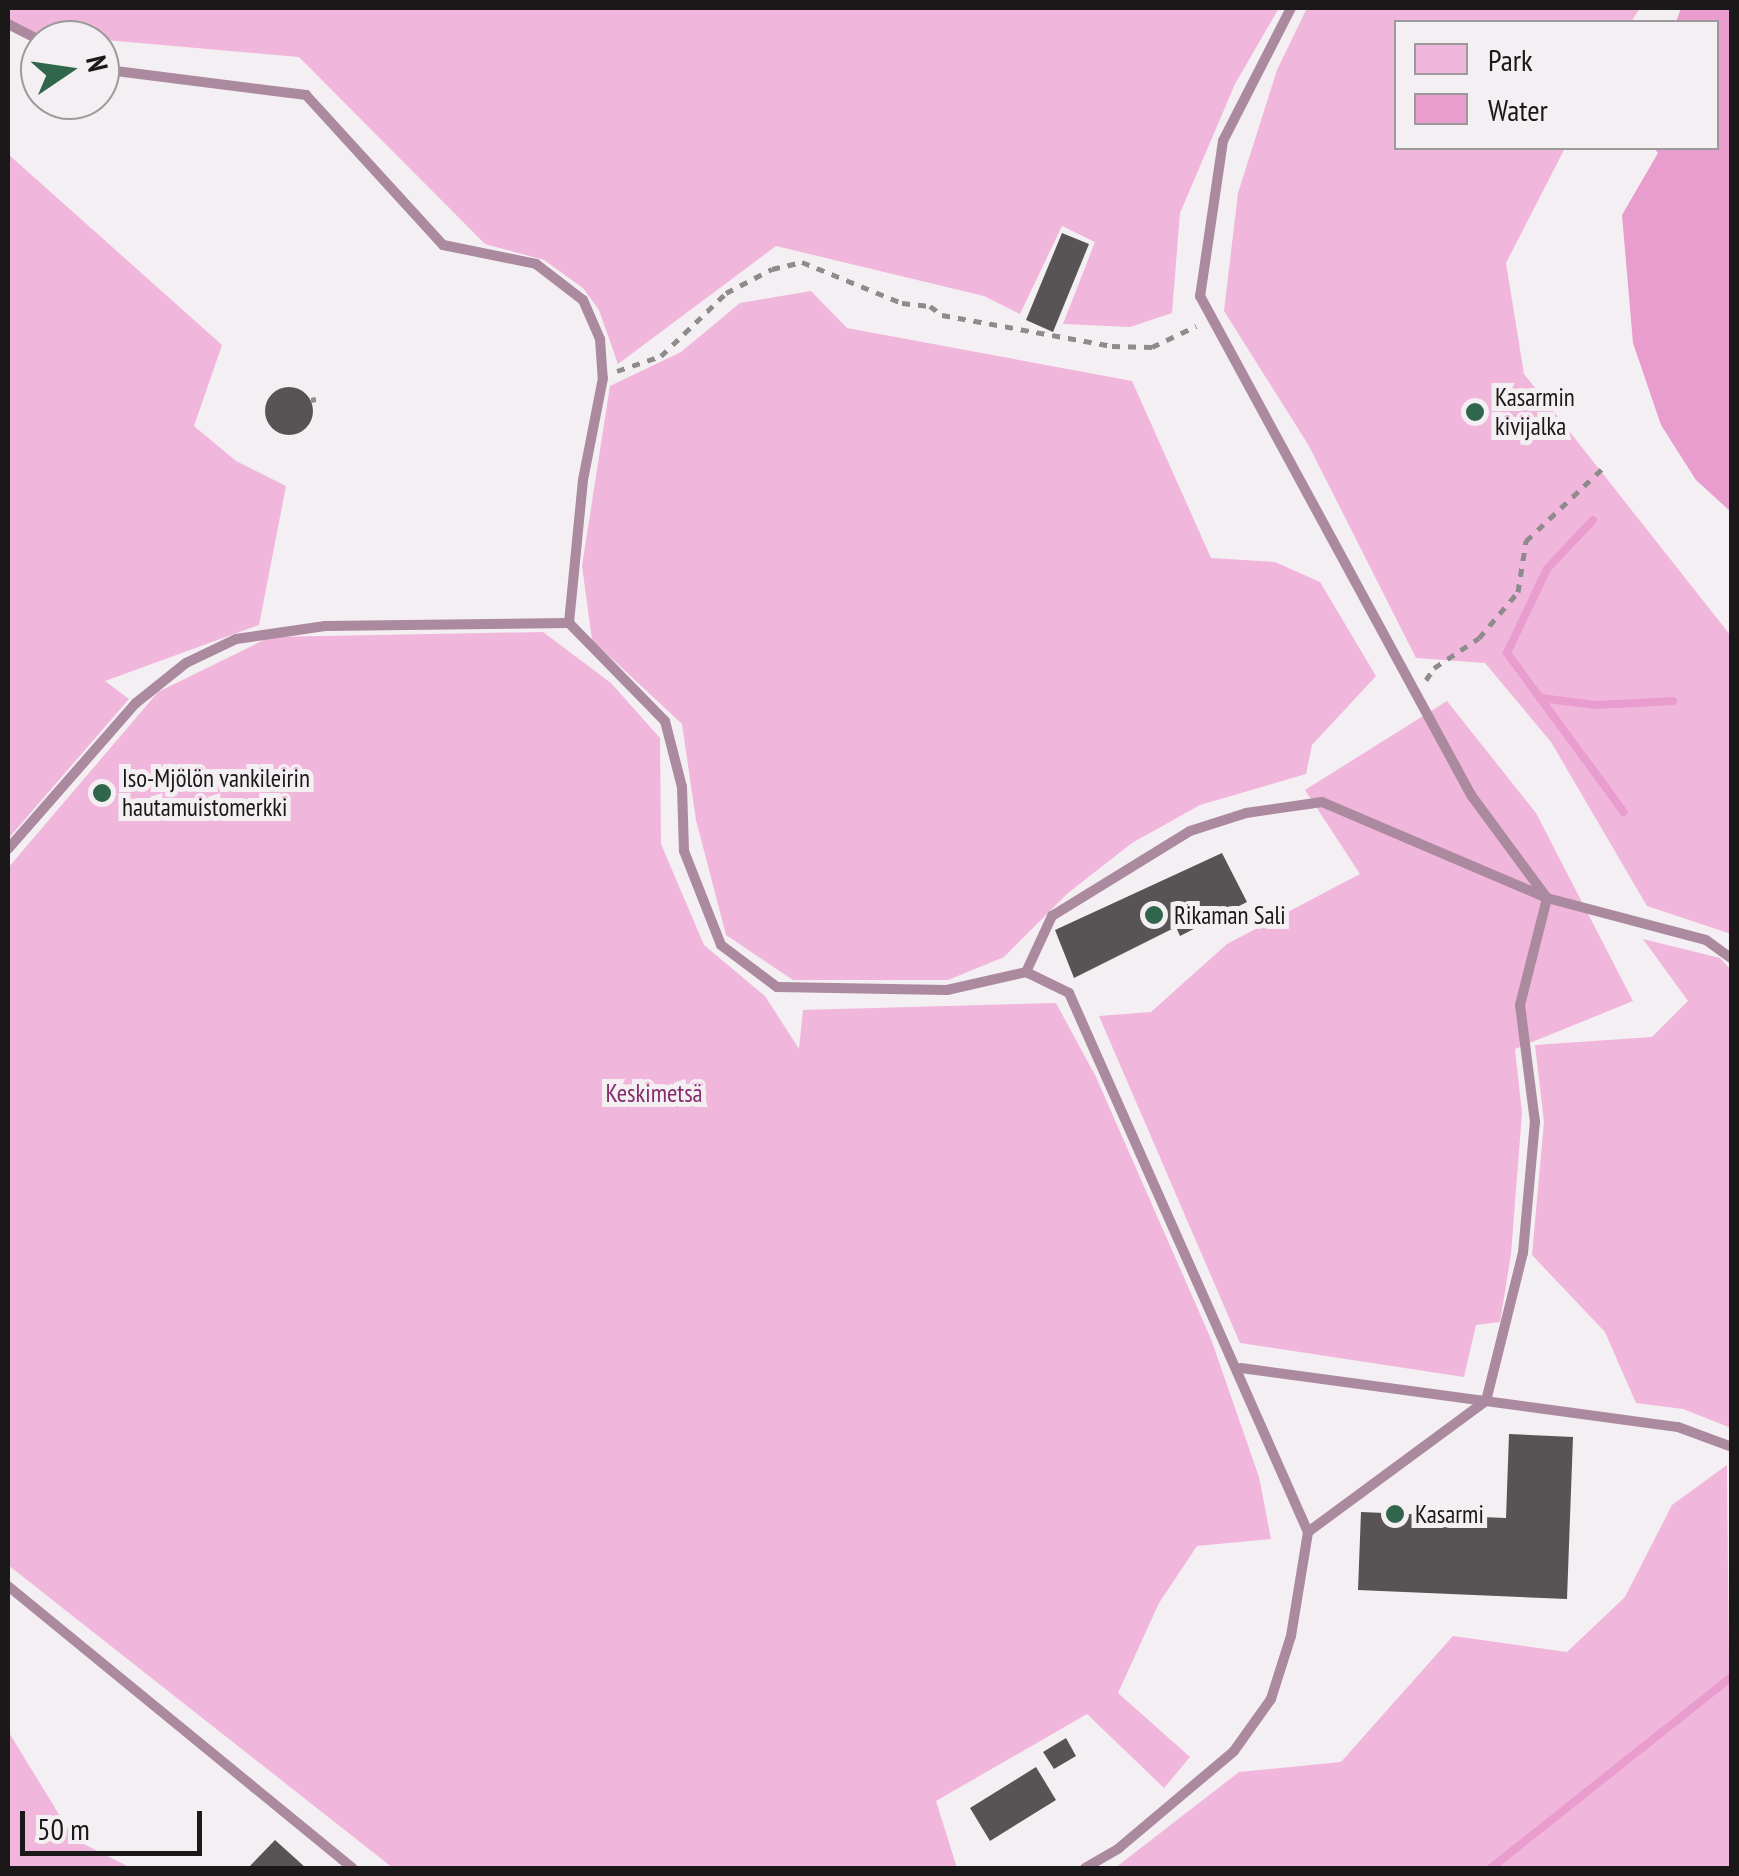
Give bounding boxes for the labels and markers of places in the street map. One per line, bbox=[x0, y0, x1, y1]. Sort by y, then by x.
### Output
place label: Kasarmin kivijalka bbox=[1495, 383, 1575, 442]
marker: Kasarmin kivijalka bbox=[1464, 401, 1486, 423]
place label: Iso-Mjölön vankileirin hautamuistomerkki bbox=[122, 764, 310, 823]
marker: Iso-Mjölön vankileirin hautamuistomerkki bbox=[91, 782, 113, 804]
place label: Rikaman Sali bbox=[1174, 900, 1286, 930]
marker: Rikaman Sali bbox=[1143, 904, 1165, 926]
place label: Kasarmi bbox=[1415, 1499, 1484, 1529]
marker: Kasarmi bbox=[1384, 1503, 1406, 1525]

